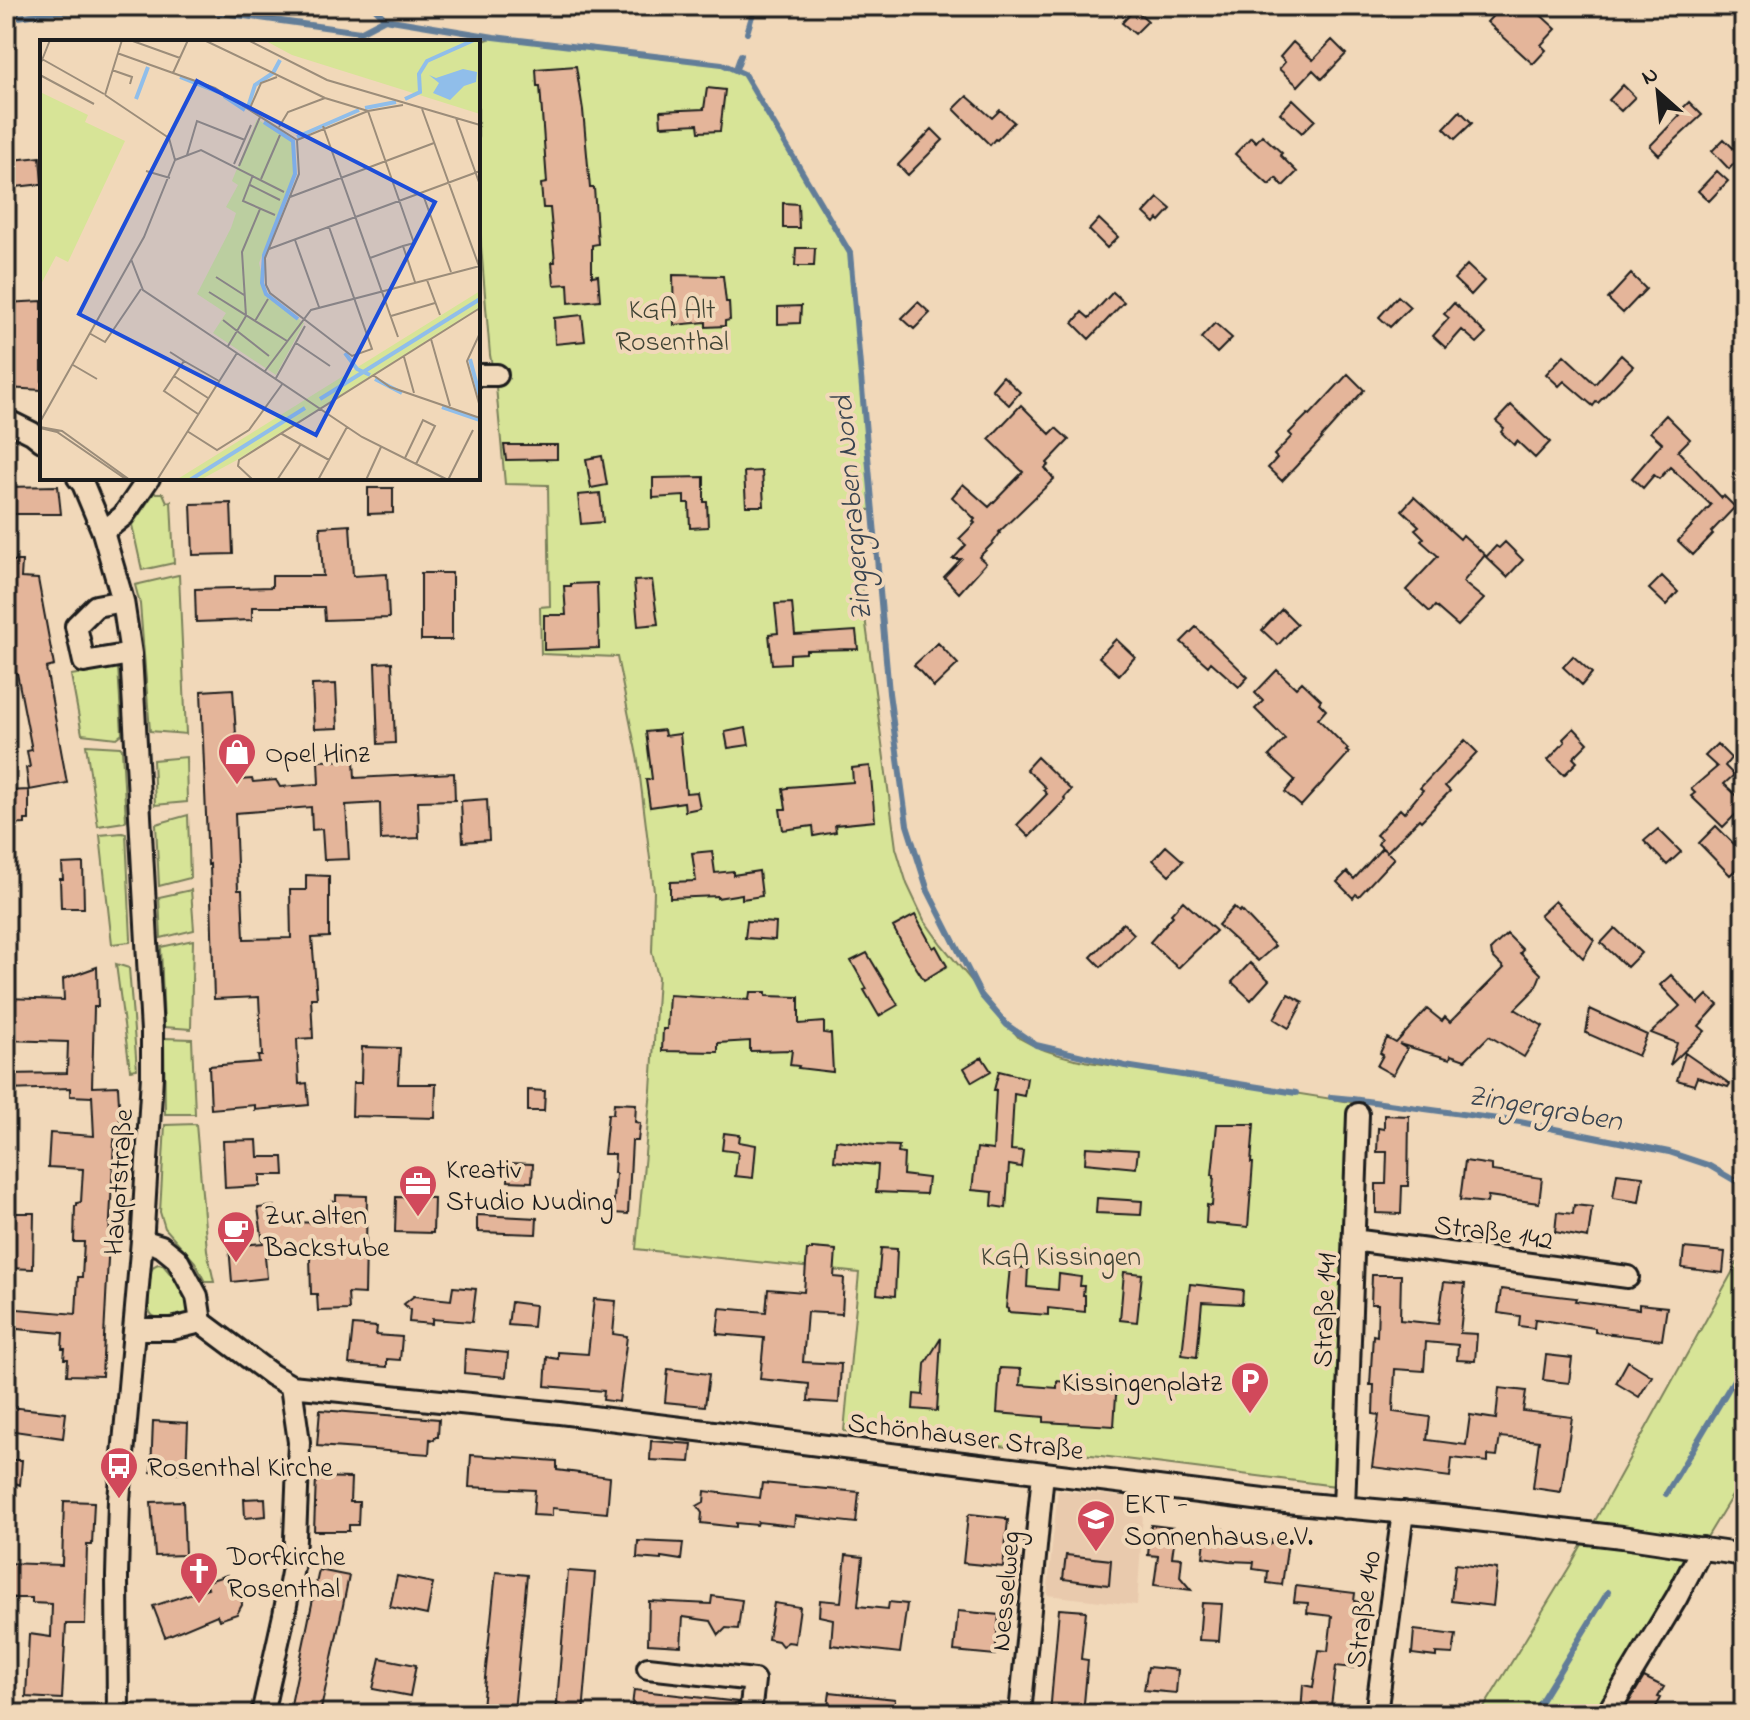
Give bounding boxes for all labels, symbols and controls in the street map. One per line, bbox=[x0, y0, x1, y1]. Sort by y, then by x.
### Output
inset map bbox=[40, 40, 480, 480]
north arrow bbox=[1618, 52, 1698, 132]
text: N bbox=[1636, 59, 1664, 94]
park label: KGA Alt Rosenthal bbox=[615, 291, 729, 364]
water label: Zingergraben Nord bbox=[822, 393, 886, 623]
shop icon: Opel Hinz bbox=[216, 731, 258, 786]
place label: Opel Hinz bbox=[265, 735, 370, 776]
water label: Zingergraben bbox=[1464, 1075, 1627, 1145]
street label: Hauptstraße bbox=[95, 1107, 146, 1257]
place label: Kreativ Studio Nuding bbox=[446, 1151, 614, 1224]
office icon: Kreativ Studio Nuding bbox=[397, 1163, 439, 1218]
place label: Zur alten Backstube bbox=[263, 1197, 390, 1270]
street label: Straße 142 bbox=[1431, 1206, 1556, 1263]
cafe icon: Zur alten Backstube bbox=[215, 1209, 257, 1264]
park label: KGA Kissingen bbox=[981, 1238, 1141, 1279]
street label: Straße 141 bbox=[1304, 1252, 1349, 1368]
parking icon: Kissingenplatz bbox=[1229, 1360, 1271, 1415]
place label: Kissingenplatz bbox=[1062, 1364, 1222, 1405]
street label: Schönhauser Straße bbox=[845, 1404, 1086, 1473]
bus stop icon: Rosenthal Kirche bbox=[98, 1445, 140, 1500]
place label: Rosenthal Kirche bbox=[147, 1449, 333, 1490]
place label: EKT - Sonnenhaus e.V. bbox=[1124, 1486, 1313, 1559]
school or university icon: EKT - Sonnenhaus e.V. bbox=[1075, 1498, 1117, 1553]
street label: Nesselweg bbox=[982, 1529, 1033, 1653]
place label: Dorfkirche Rosenthal bbox=[226, 1538, 346, 1611]
street label: Straße 140 bbox=[1337, 1548, 1394, 1671]
church icon: Dorfkirche Rosenthal bbox=[178, 1550, 220, 1605]

